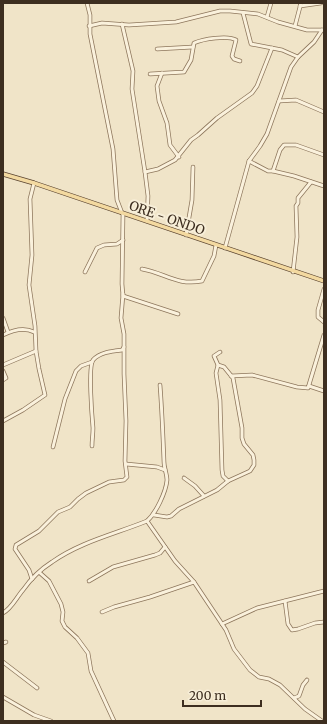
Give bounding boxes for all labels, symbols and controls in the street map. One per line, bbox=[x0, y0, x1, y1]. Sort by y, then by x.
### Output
street label: ORE - ONDO bbox=[127, 197, 207, 239]
scale bar bbox=[183, 682, 261, 708]
text: 200 m bbox=[189, 688, 226, 703]

